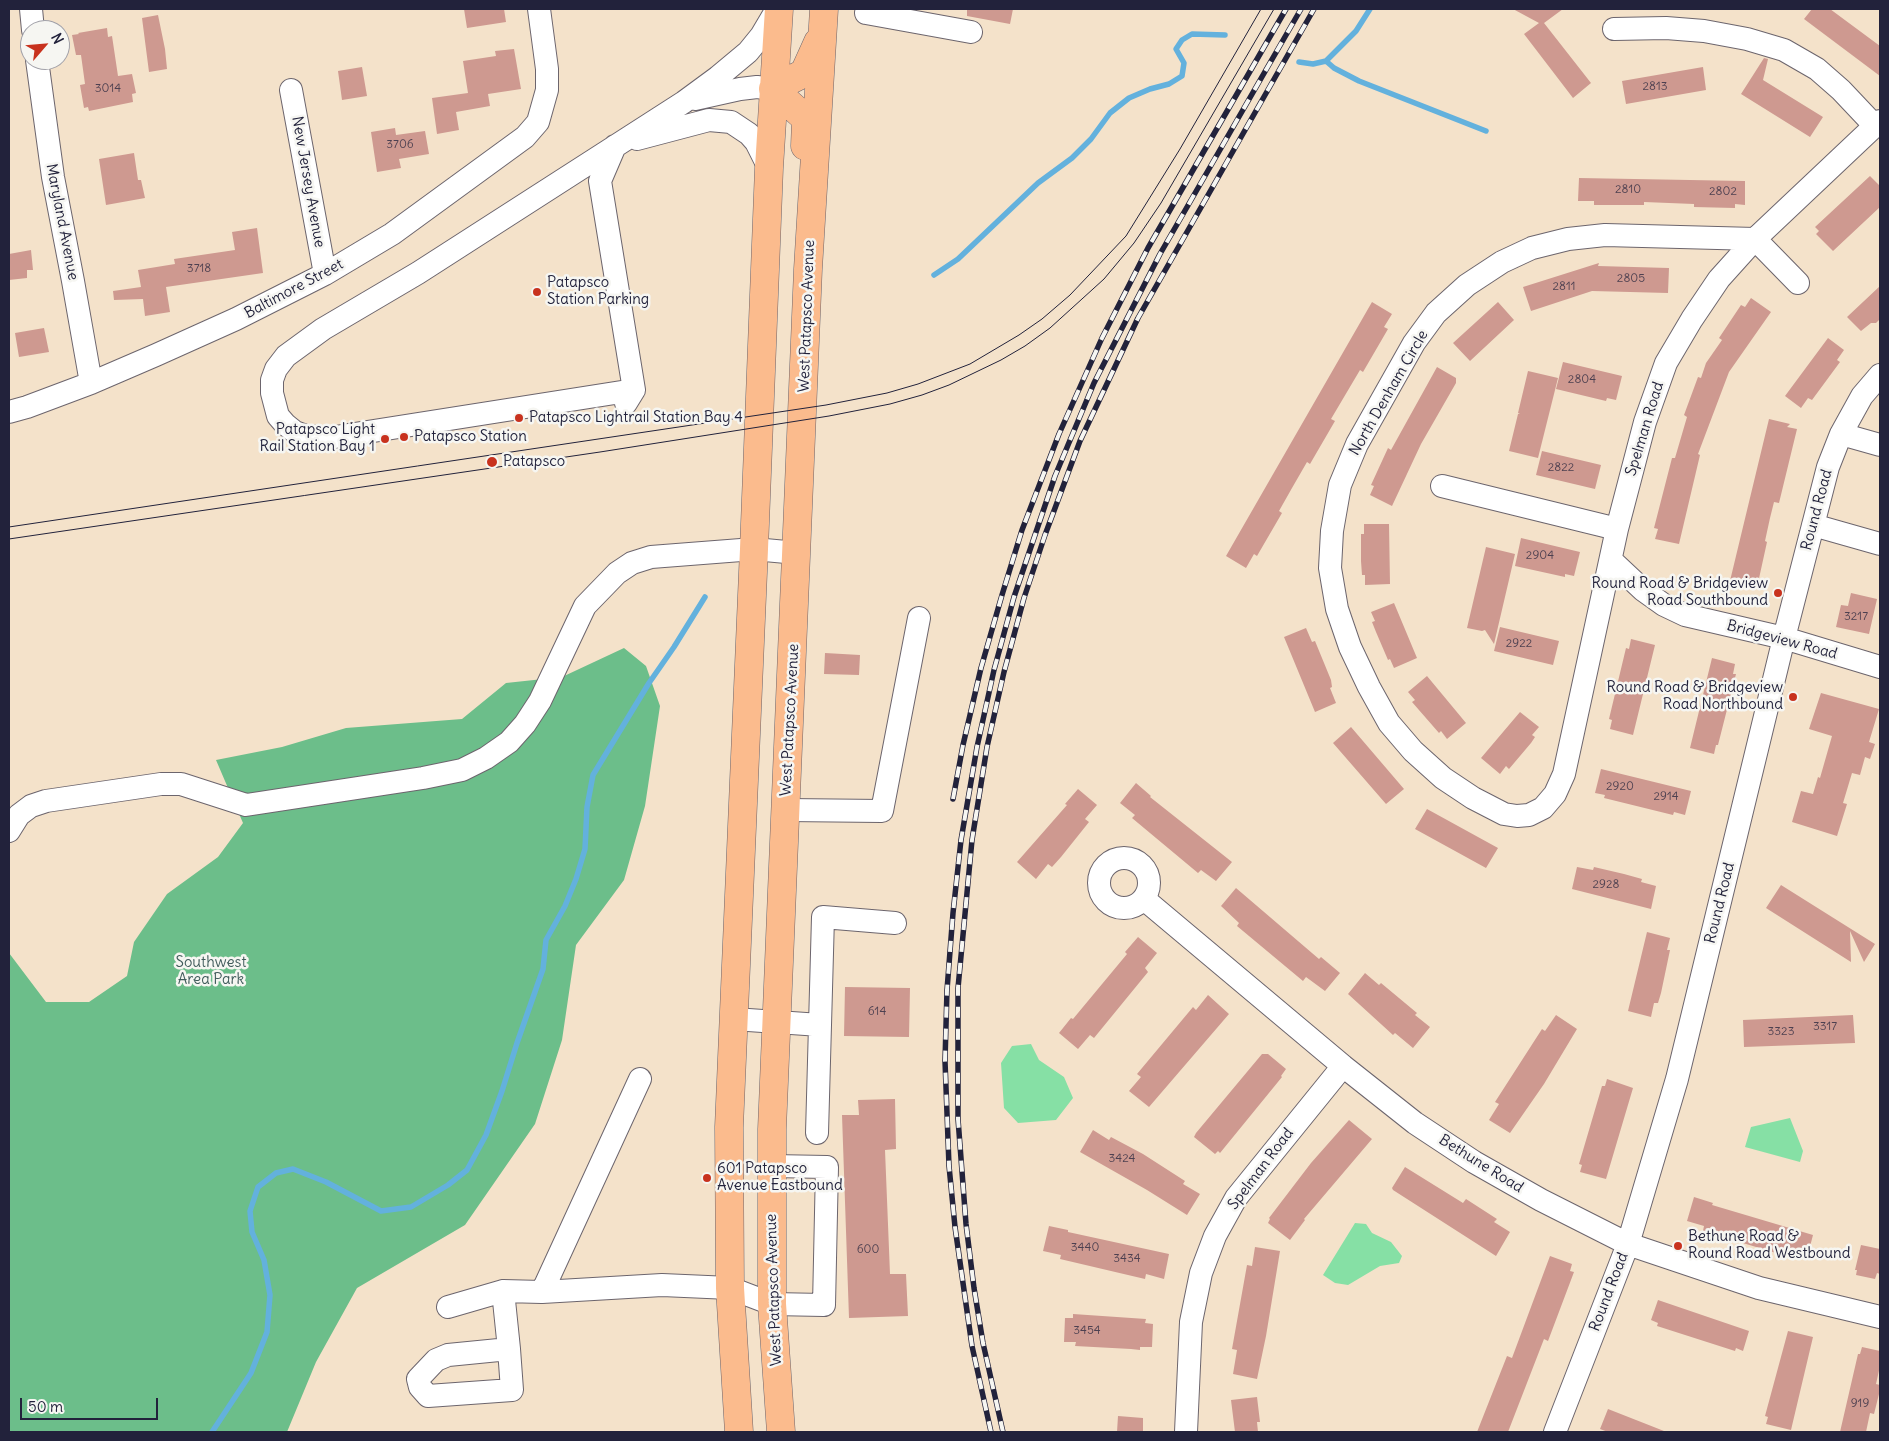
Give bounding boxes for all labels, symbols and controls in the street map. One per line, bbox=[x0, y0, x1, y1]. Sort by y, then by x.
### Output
north arrow bbox=[20, 20, 70, 70]
text: N bbox=[47, 30, 68, 47]
house number: 2813 bbox=[1642, 80, 1668, 94]
house number: 3014 bbox=[95, 82, 121, 96]
street label: New Jersey Avenue bbox=[288, 115, 328, 249]
house number: 3706 bbox=[386, 138, 414, 152]
street label: Maryland Avenue bbox=[42, 162, 82, 282]
house number: 2810 bbox=[1615, 183, 1641, 197]
house number: 2802 bbox=[1709, 185, 1737, 199]
street label: West Patapsco Avenue bbox=[795, 239, 819, 393]
street label: Baltimore Street bbox=[242, 255, 346, 323]
house number: 3718 bbox=[187, 262, 211, 276]
house number: 2805 bbox=[1617, 272, 1645, 286]
place label: Patapsco Station Parking bbox=[547, 274, 649, 309]
house number: 2811 bbox=[1552, 280, 1576, 294]
marker: Patapsco Station Parking bbox=[531, 286, 543, 298]
street label: North Denham Circle bbox=[1346, 327, 1432, 459]
house number: 2804 bbox=[1568, 373, 1596, 387]
street label: Spelman Road bbox=[1622, 380, 1668, 478]
place label: Patapsco Lightrail Station Bay 4 bbox=[529, 409, 743, 427]
marker: Patapsco Lightrail Station Bay 4 bbox=[513, 412, 525, 424]
place label: Patapsco Light Rail Station Bay 1 bbox=[260, 421, 375, 456]
place label: Patapsco Station bbox=[414, 428, 527, 446]
marker: Patapsco Station bbox=[398, 431, 410, 443]
marker: Patapsco Light Rail Station Bay 1 bbox=[379, 433, 391, 445]
place label: Patapsco bbox=[503, 453, 565, 471]
marker: Patapsco bbox=[485, 455, 499, 469]
house number: 2822 bbox=[1548, 461, 1574, 475]
street label: Round Road bbox=[1798, 468, 1836, 552]
house number: 2904 bbox=[1526, 549, 1554, 563]
place label: Round Road & Bridgeview Road Southbound bbox=[1591, 575, 1768, 610]
marker: Round Road & Bridgeview Road Southbound bbox=[1772, 587, 1784, 599]
house number: 3217 bbox=[1844, 610, 1868, 624]
street label: Bridgeview Road bbox=[1725, 617, 1839, 663]
house number: 2922 bbox=[1506, 637, 1532, 651]
street label: West Patapsco Avenue bbox=[777, 643, 803, 797]
place label: Round Road & Bridgeview Road Northbound bbox=[1606, 679, 1783, 714]
marker: Round Road & Bridgeview Road Northbound bbox=[1787, 691, 1799, 703]
house number: 2920 bbox=[1606, 780, 1634, 794]
house number: 2914 bbox=[1653, 790, 1679, 804]
street label: Round Road bbox=[1701, 861, 1739, 945]
house number: 2928 bbox=[1593, 878, 1619, 892]
park label: Southwest Area Park bbox=[176, 954, 246, 989]
house number: 614 bbox=[868, 1005, 886, 1019]
house number: 3317 bbox=[1813, 1020, 1837, 1034]
house number: 3323 bbox=[1767, 1025, 1795, 1039]
street label: Spelman Road bbox=[1224, 1125, 1298, 1213]
street label: Bethune Road bbox=[1436, 1131, 1526, 1197]
house number: 3424 bbox=[1108, 1152, 1136, 1166]
place label: 601 Patapsco Avenue Eastbound bbox=[717, 1160, 843, 1195]
marker: 601 Patapsco Avenue Eastbound bbox=[701, 1172, 713, 1184]
street label: West Patapsco Avenue bbox=[762, 1213, 786, 1367]
place label: Bethune Road & Round Road Westbound bbox=[1688, 1228, 1850, 1263]
marker: Bethune Road & Round Road Westbound bbox=[1672, 1240, 1684, 1252]
house number: 3440 bbox=[1071, 1241, 1099, 1255]
house number: 600 bbox=[857, 1243, 879, 1257]
street label: Round Road bbox=[1586, 1250, 1632, 1334]
house number: 3434 bbox=[1113, 1252, 1141, 1266]
house number: 3454 bbox=[1073, 1324, 1101, 1338]
scale bar bbox=[22, 1388, 160, 1420]
text: 50 m bbox=[28, 1397, 63, 1416]
house number: 919 bbox=[1851, 1397, 1869, 1411]

